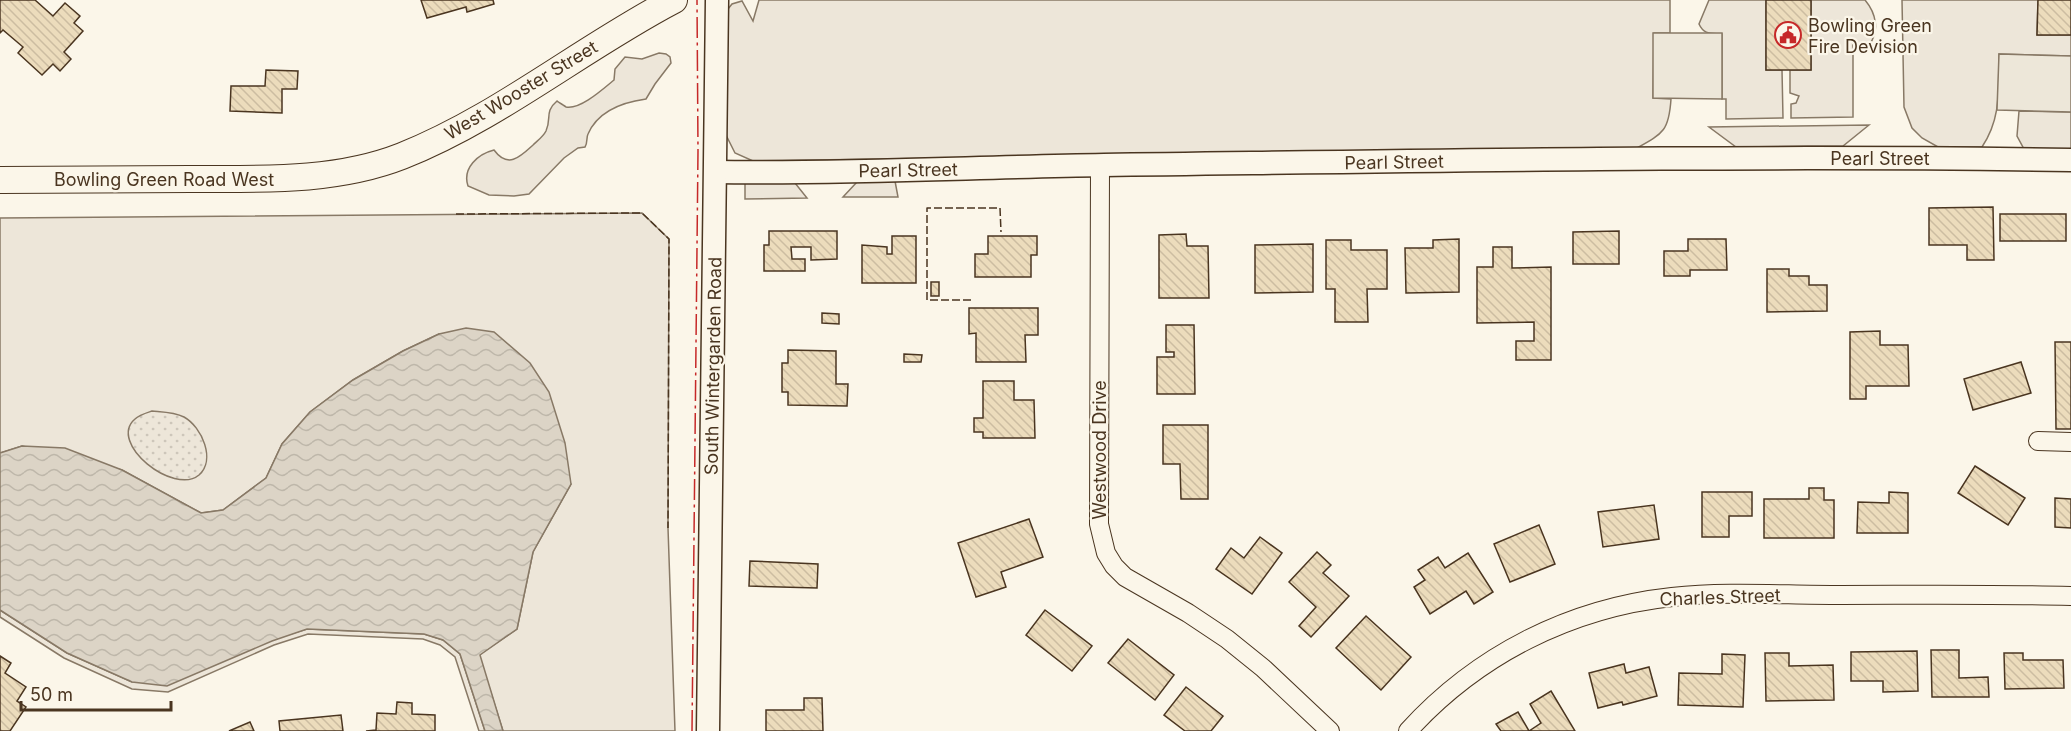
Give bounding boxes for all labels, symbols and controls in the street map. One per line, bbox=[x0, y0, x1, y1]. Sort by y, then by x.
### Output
place label: Bowling Green Fire Devision bbox=[1808, 15, 1932, 57]
public building icon: Bowling Green Fire Devision bbox=[1773, 20, 1803, 50]
street label: West Wooster Street bbox=[441, 36, 601, 144]
street label: Pearl Street bbox=[1830, 148, 1930, 169]
street label: Pearl Street bbox=[1344, 151, 1444, 173]
street label: Pearl Street bbox=[858, 159, 958, 181]
street label: Bowling Green Road West bbox=[54, 169, 274, 190]
street label: South Wintergarden Road bbox=[701, 257, 725, 475]
street label: Westwood Drive bbox=[1089, 380, 1110, 520]
street label: Charles Street bbox=[1659, 584, 1781, 610]
scale bar bbox=[21, 674, 171, 712]
text: 50 m bbox=[30, 684, 73, 705]

